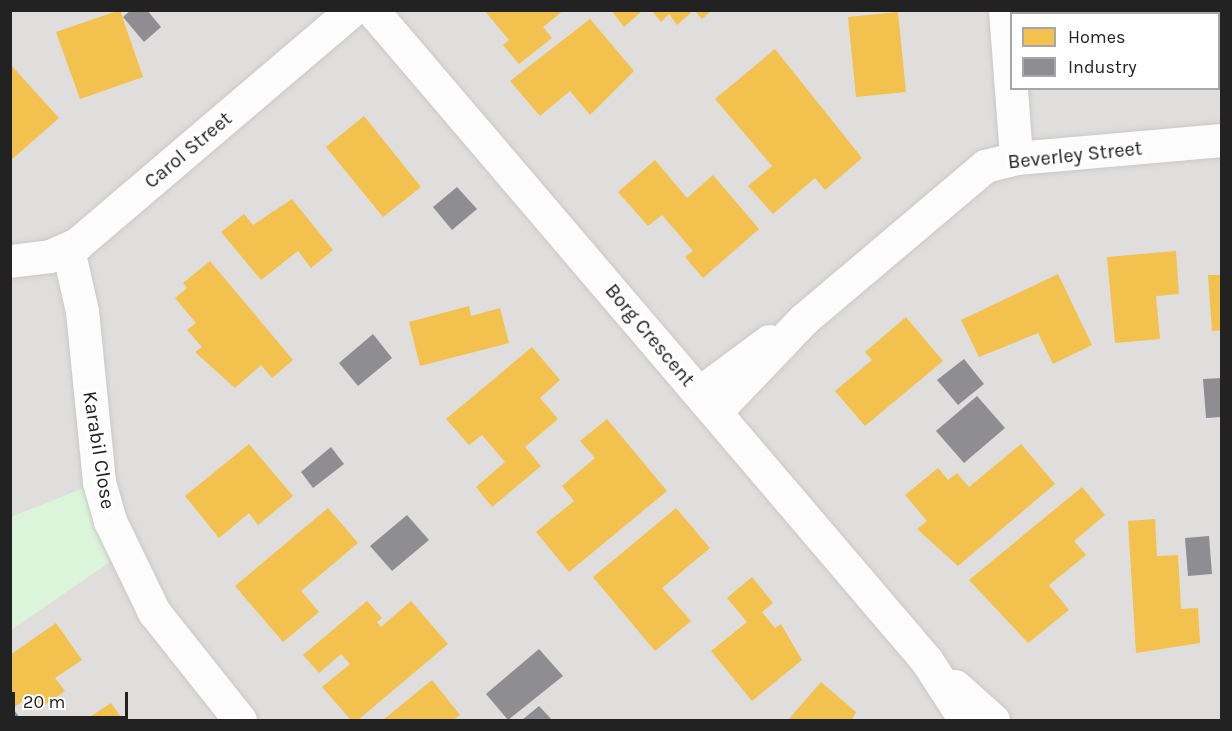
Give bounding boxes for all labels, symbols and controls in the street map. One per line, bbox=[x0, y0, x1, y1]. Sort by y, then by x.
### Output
legend bbox=[1010, 12, 1220, 90]
text: Homes bbox=[1068, 26, 1125, 48]
text: Industry bbox=[1068, 56, 1137, 78]
street label: Carol Street bbox=[139, 107, 237, 193]
street label: Beverley Street bbox=[1007, 136, 1143, 174]
street label: Borg Crescent bbox=[600, 279, 700, 391]
street label: Karabil Close bbox=[78, 389, 120, 511]
scale bar bbox=[15, 680, 130, 718]
text: 20 m bbox=[23, 691, 65, 713]

